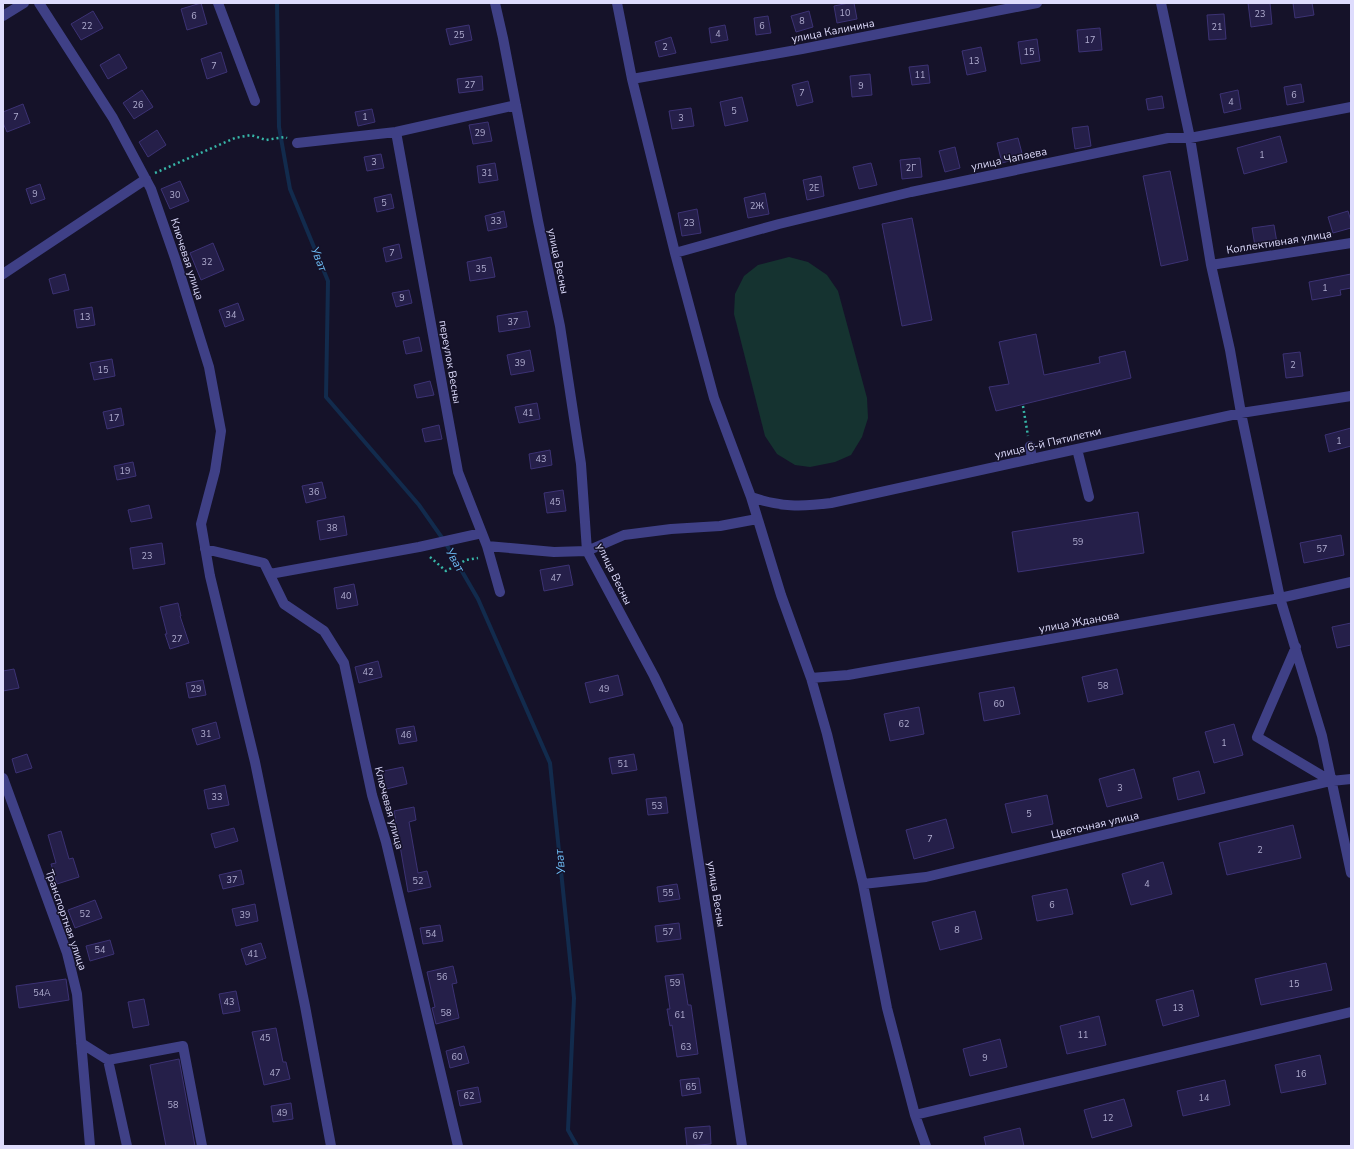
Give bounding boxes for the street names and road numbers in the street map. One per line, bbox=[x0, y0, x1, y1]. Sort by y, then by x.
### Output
street label: улица Калинина bbox=[790, 16, 876, 46]
street label: улица Чапаева bbox=[970, 144, 1048, 174]
street label: Ключевая улица bbox=[167, 216, 207, 302]
street label: Коллективная улица bbox=[1225, 226, 1333, 258]
street label: улица Весны bbox=[544, 227, 572, 295]
street label: переулок Весны bbox=[435, 319, 465, 405]
street label: улица 6-й Пятилетки bbox=[993, 423, 1103, 463]
street label: улица Весны bbox=[593, 541, 635, 607]
street label: улица Жданова bbox=[1038, 608, 1120, 636]
street label: Ключевая улица bbox=[371, 765, 407, 851]
street label: Цветочная улица bbox=[1050, 808, 1140, 842]
street label: улица Весны bbox=[703, 860, 729, 928]
street label: Транспортная улица bbox=[42, 868, 90, 973]

